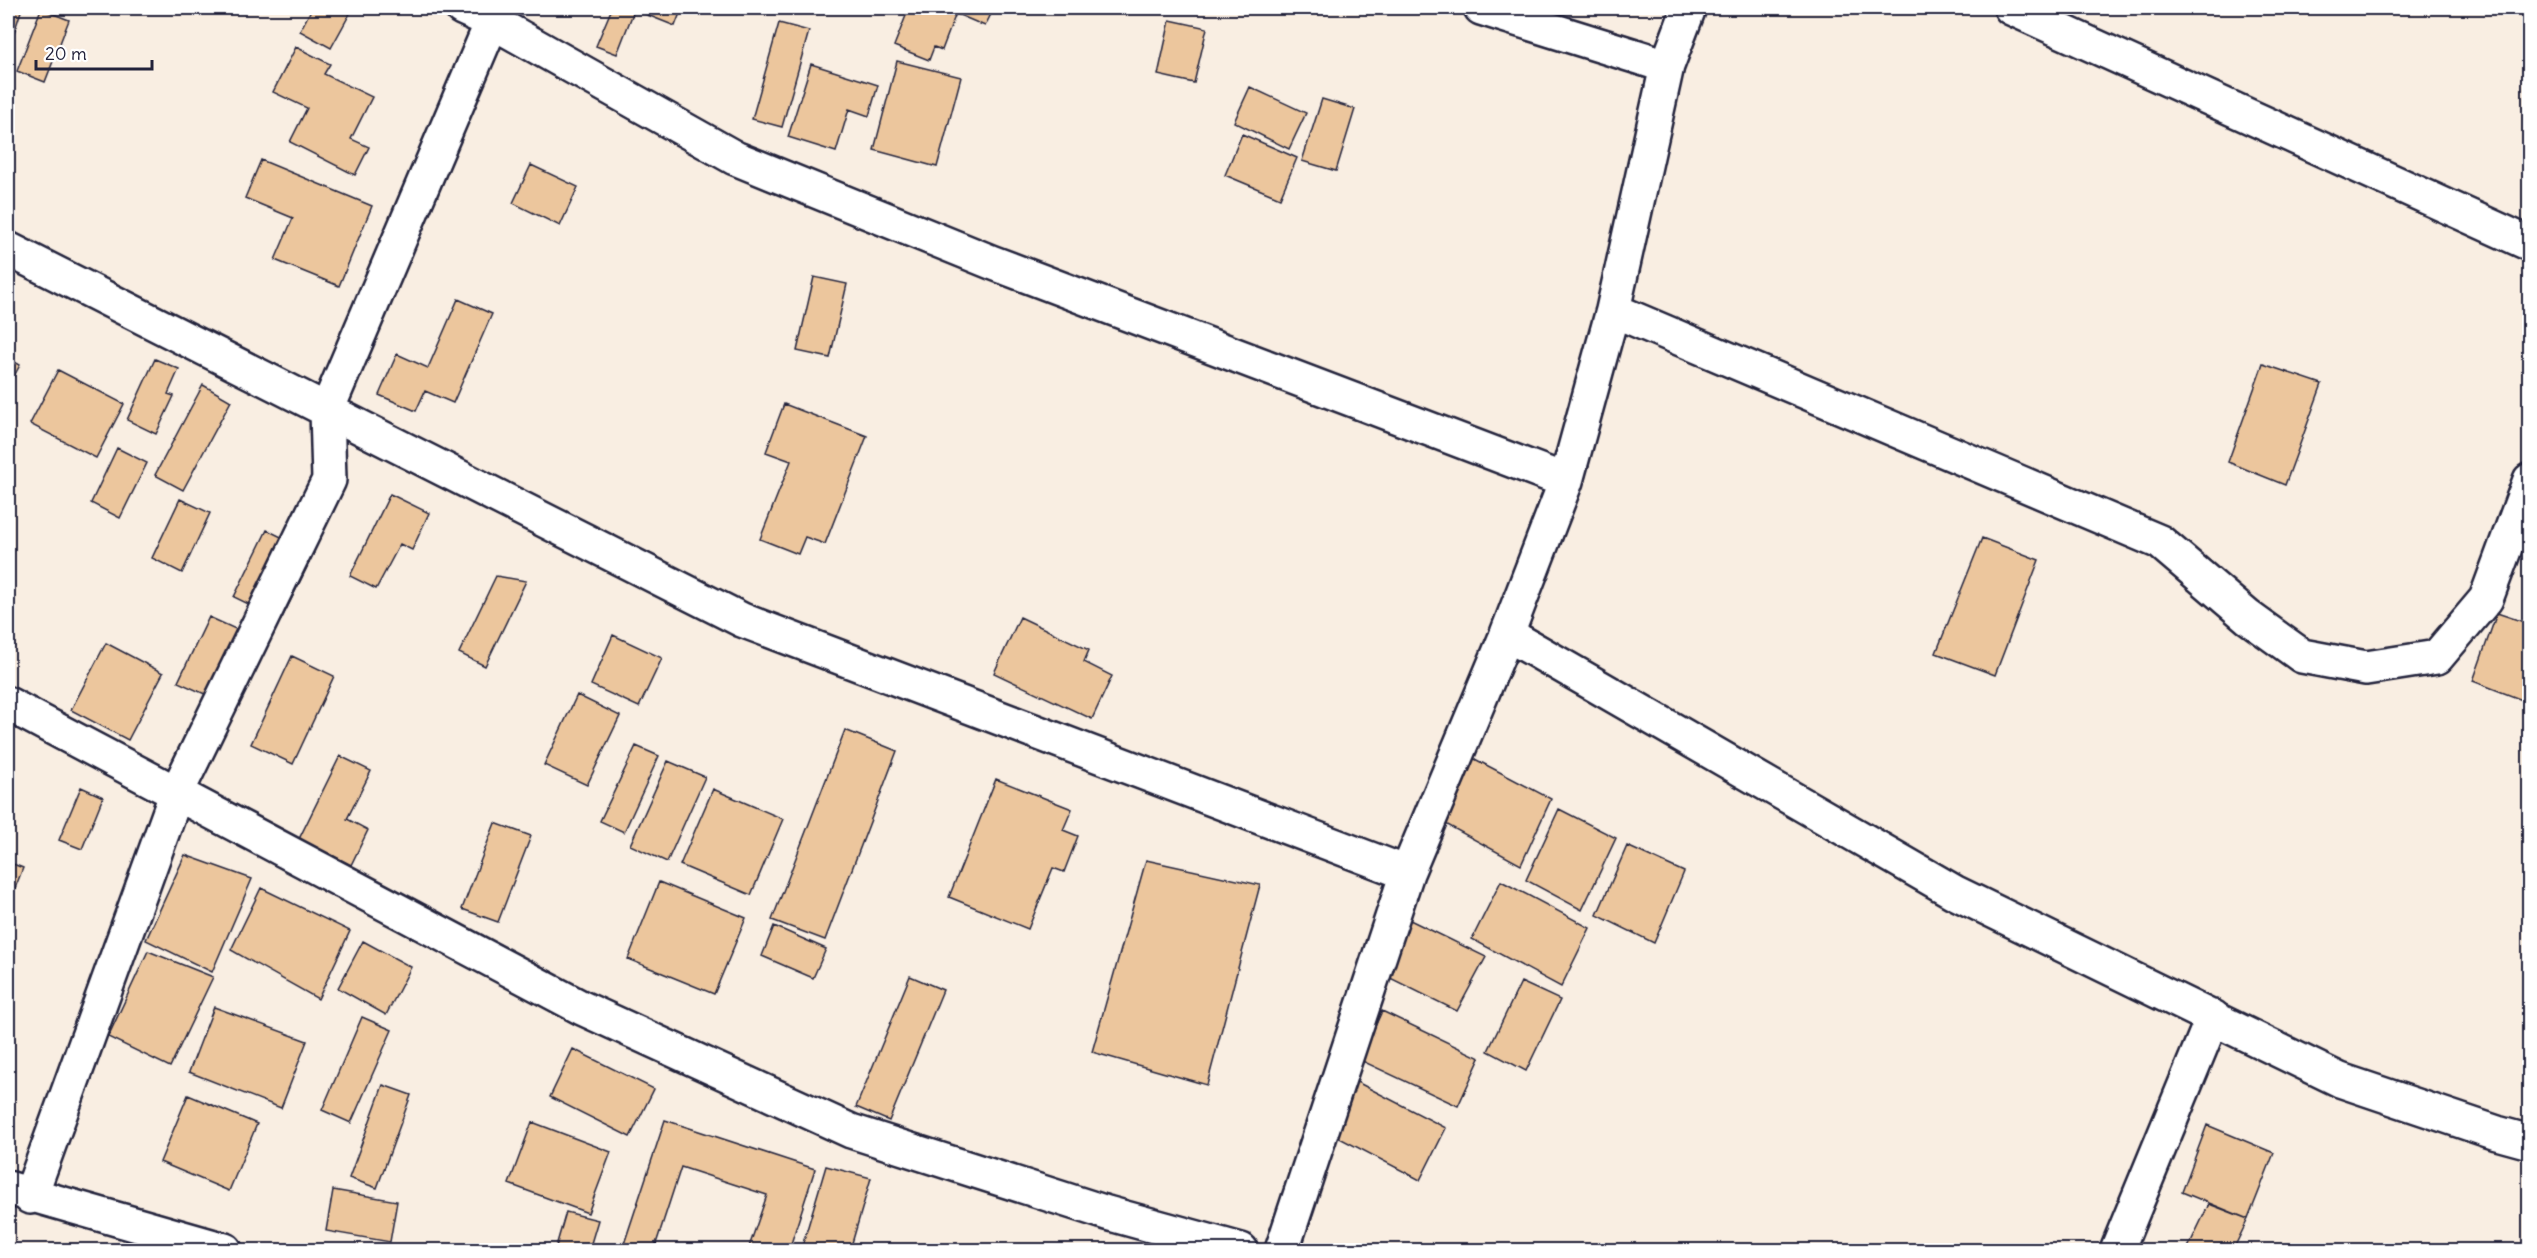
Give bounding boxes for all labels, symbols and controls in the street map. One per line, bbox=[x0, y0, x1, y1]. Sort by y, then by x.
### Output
scale bar bbox=[36, 33, 152, 71]
text: 20 m bbox=[45, 42, 87, 65]

